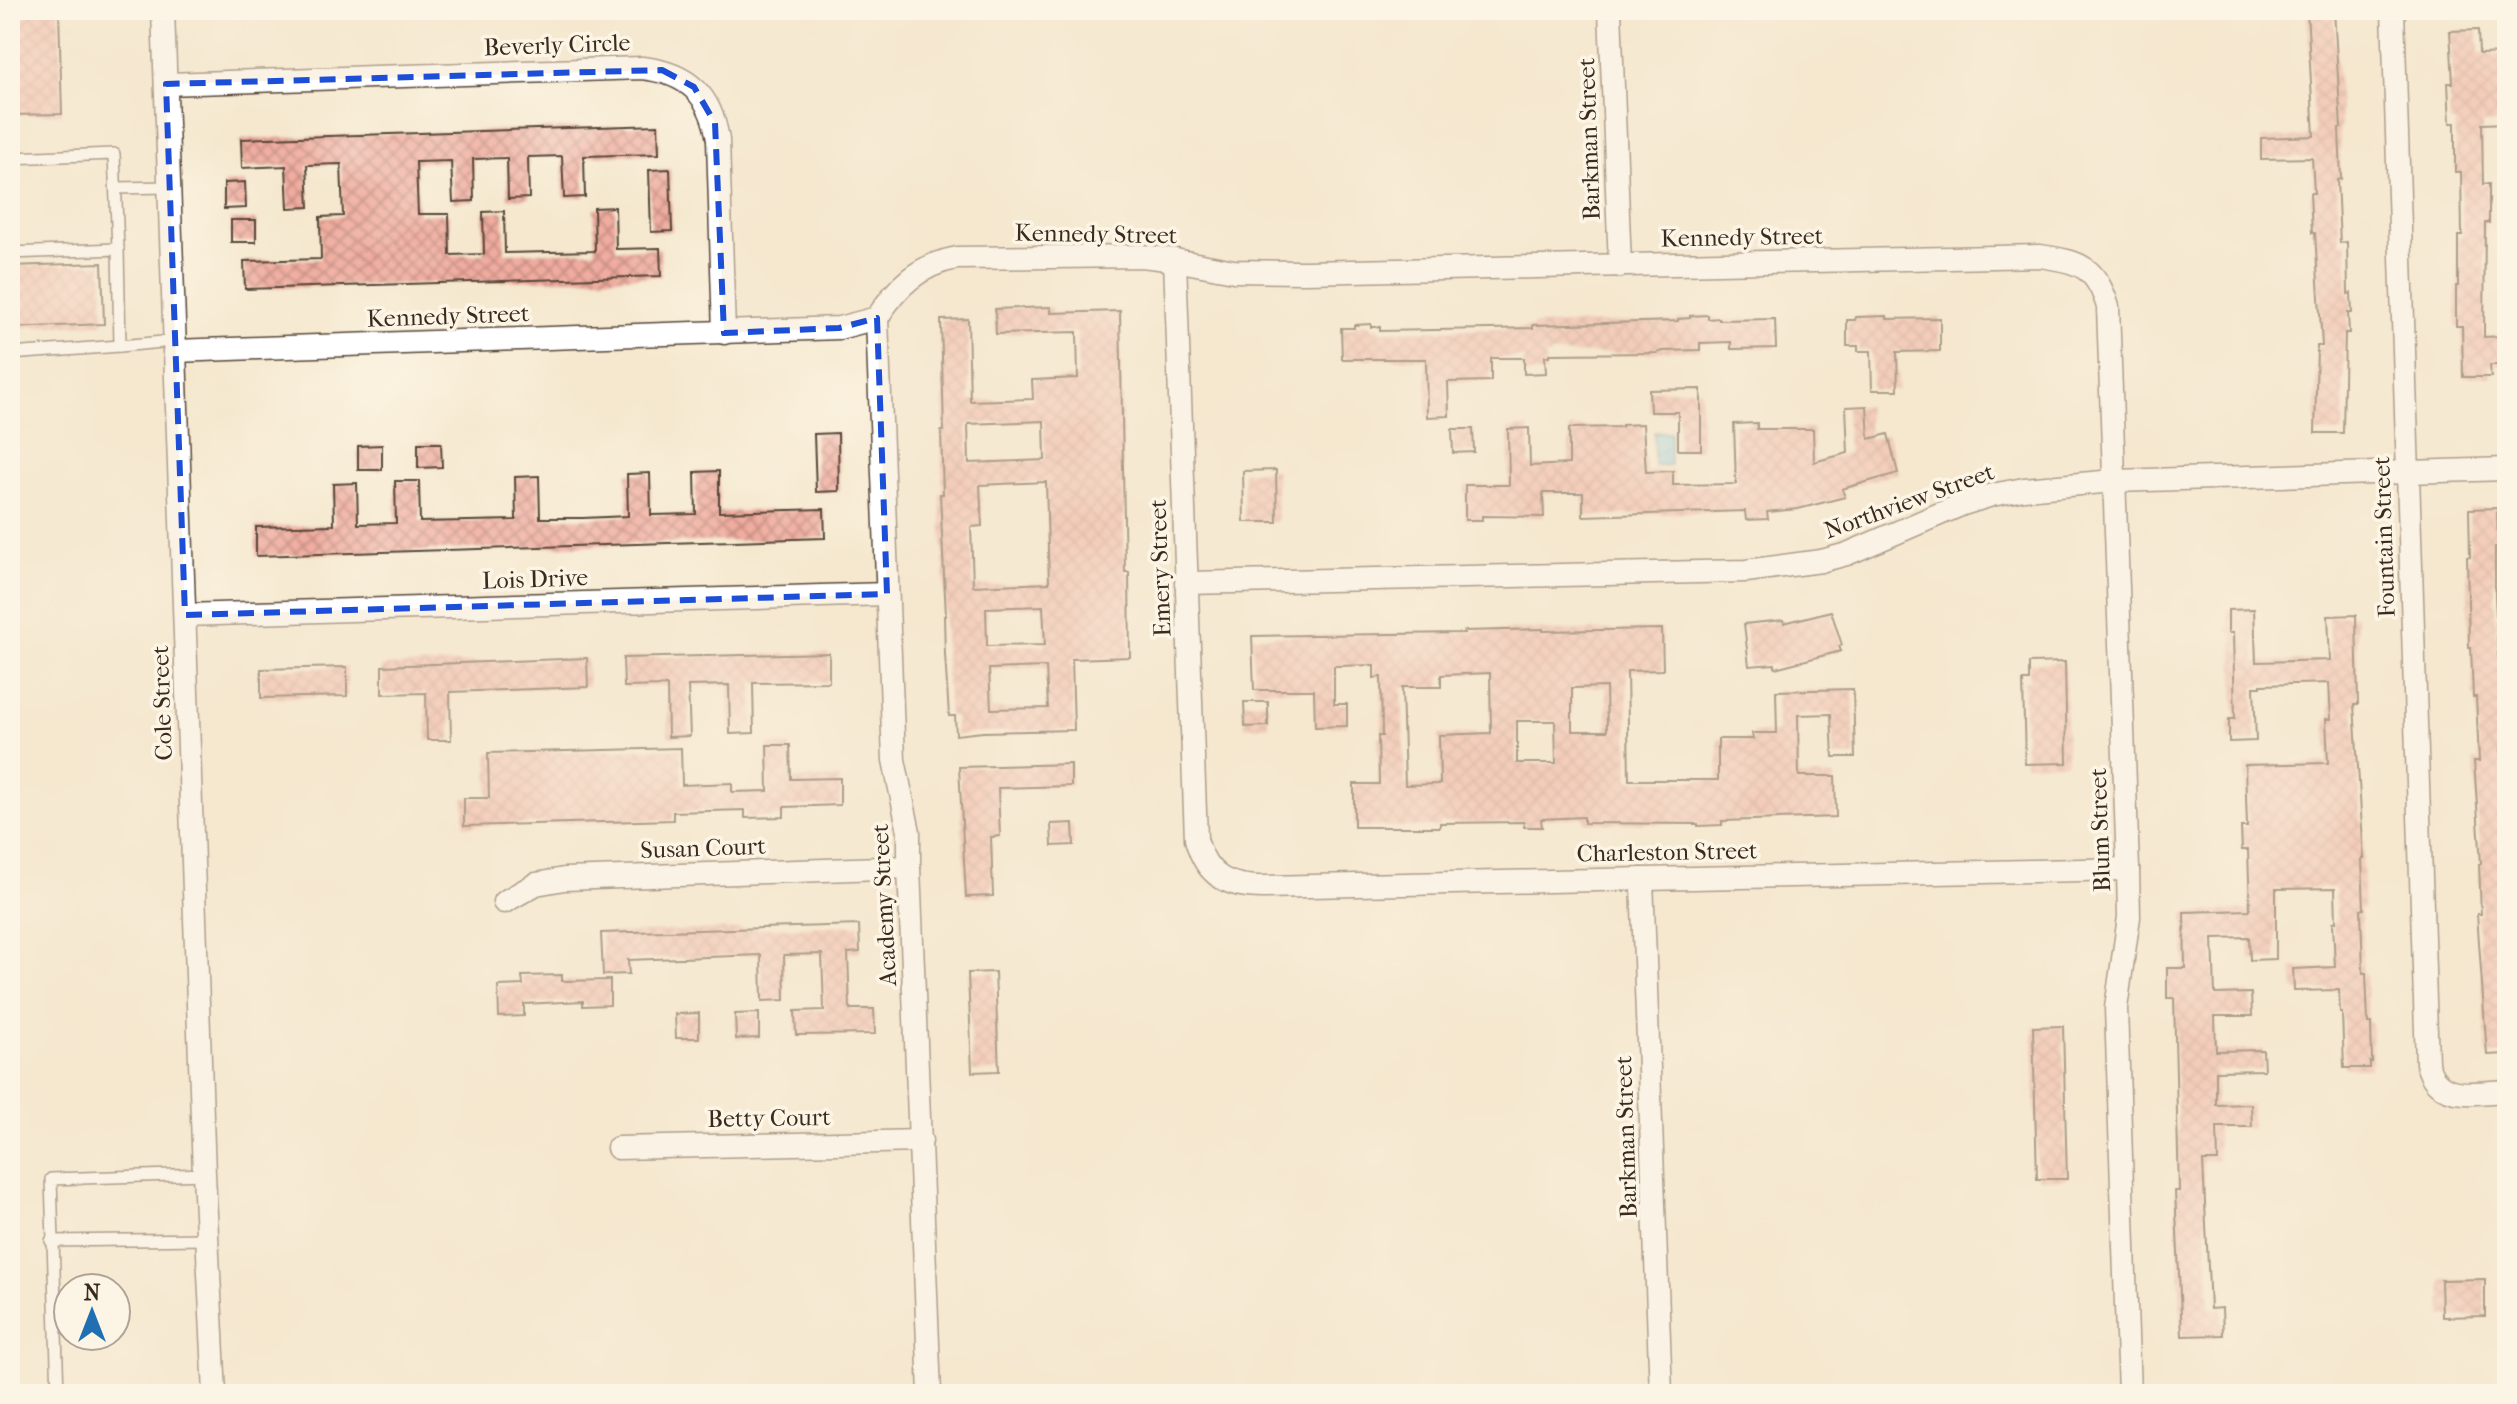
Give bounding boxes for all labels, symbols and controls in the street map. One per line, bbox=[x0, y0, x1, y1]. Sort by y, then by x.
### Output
street label: Beverly Circle bbox=[483, 28, 631, 62]
street label: Barkman Street bbox=[1572, 57, 1606, 221]
street label: Kennedy Street bbox=[1014, 219, 1178, 249]
street label: Kennedy Street bbox=[1660, 222, 1824, 252]
street label: Kennedy Street bbox=[366, 299, 530, 333]
street label: Fountain Street bbox=[2367, 456, 2401, 618]
street label: Northview Street bbox=[1820, 457, 1998, 545]
street label: Emery Street bbox=[1144, 498, 1176, 637]
street label: Lois Drive bbox=[481, 563, 589, 595]
street label: Cole Street bbox=[146, 645, 178, 761]
street label: Blum Street bbox=[2084, 767, 2116, 893]
street label: Academy Street bbox=[866, 823, 902, 988]
street label: Susan Court bbox=[640, 832, 767, 864]
street label: Charleston Street bbox=[1576, 836, 1758, 868]
street label: Barkman Street bbox=[1609, 1055, 1643, 1219]
street label: Betty Court bbox=[707, 1103, 831, 1133]
north arrow bbox=[52, 1272, 132, 1352]
text: N bbox=[84, 1280, 101, 1306]

